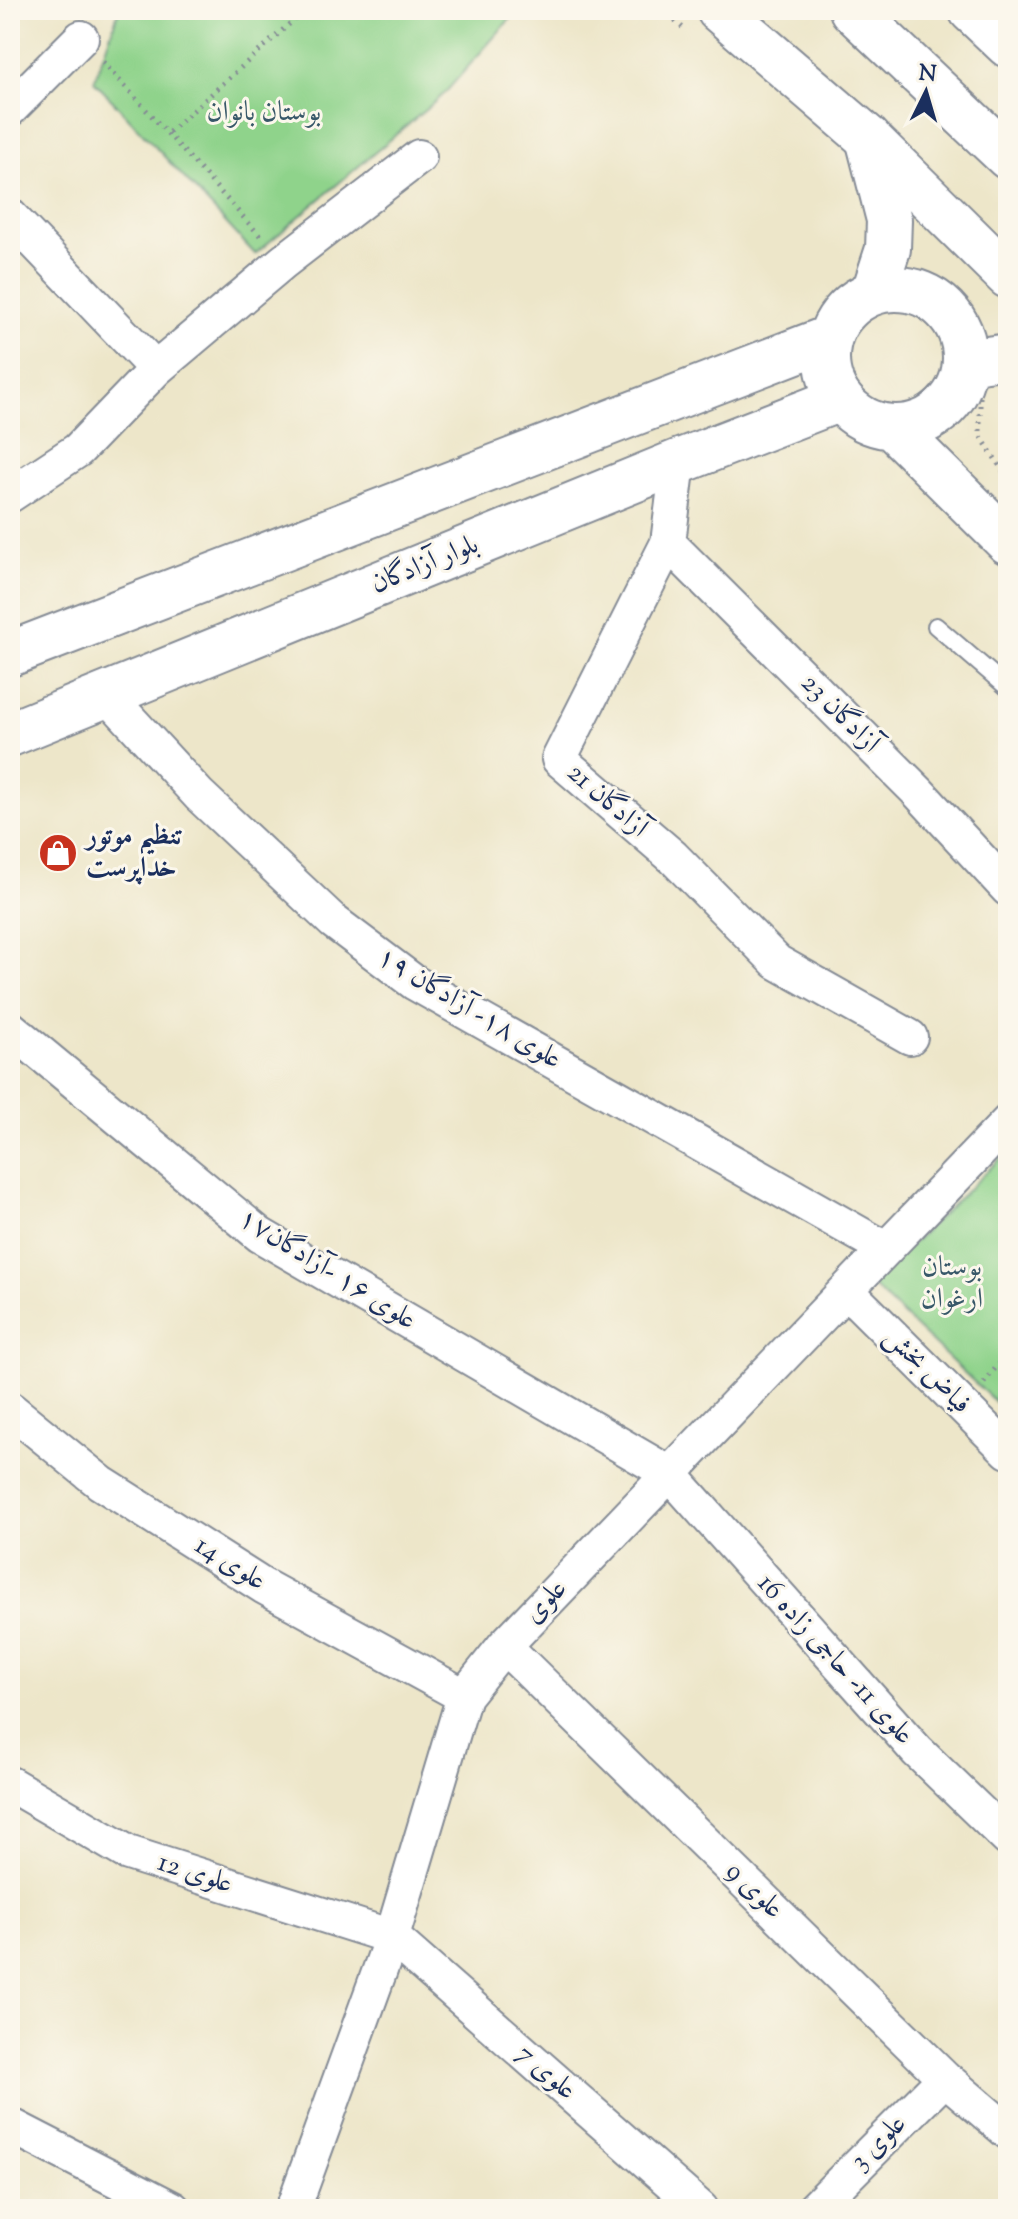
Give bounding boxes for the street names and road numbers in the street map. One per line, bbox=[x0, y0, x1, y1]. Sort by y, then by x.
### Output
street label: بلوار آزادگان bbox=[365, 525, 485, 605]
street label: آزادگان 23 bbox=[791, 665, 891, 765]
street label: آزادگان 21 bbox=[557, 754, 659, 850]
street label: علوی ۱٨- آزادگان ۱۹ bbox=[369, 938, 569, 1080]
street label: علوی ۱۶ -آزادگان۱۷ bbox=[230, 1199, 424, 1341]
street label: فیاض بخش bbox=[874, 1318, 980, 1424]
street label: علوی 14 bbox=[186, 1526, 274, 1602]
street label: علوی 11- حاجی زاده 16 bbox=[747, 1565, 923, 1755]
street label: علوی bbox=[515, 1571, 577, 1633]
street label: علوی 12 bbox=[152, 1843, 238, 1905]
street label: علوی 9 bbox=[716, 1853, 792, 1929]
street label: علوی 7 bbox=[507, 2035, 585, 2111]
street label: علوی 3 bbox=[842, 2106, 916, 2180]

